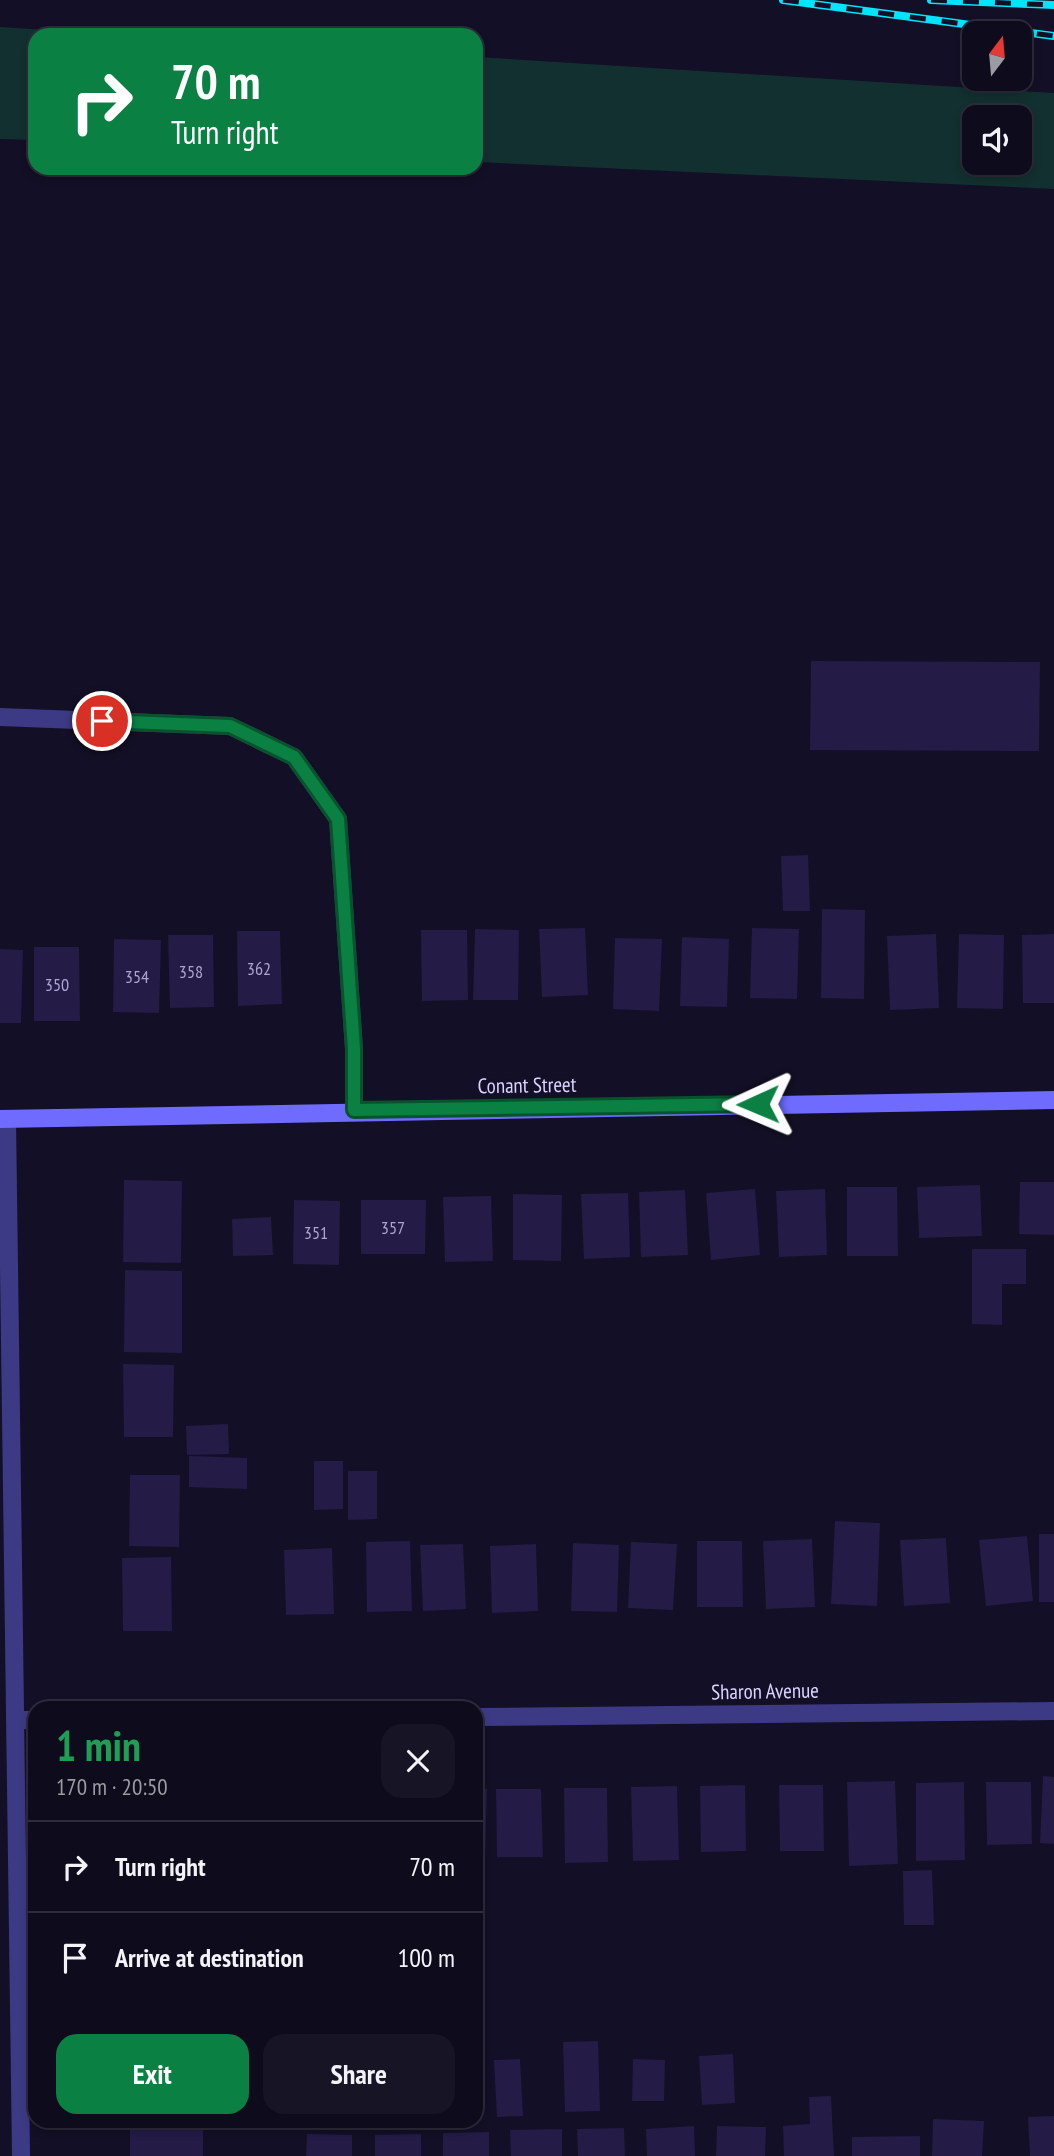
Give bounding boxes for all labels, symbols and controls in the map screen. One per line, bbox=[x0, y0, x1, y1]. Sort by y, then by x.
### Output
north arrow bbox=[962, 21, 1032, 91]
map controls bbox=[962, 21, 1032, 175]
text: 70 m bbox=[171, 49, 260, 113]
icon: right bbox=[56, 56, 147, 147]
button: sound bbox=[962, 105, 1032, 175]
text: Turn right bbox=[171, 111, 279, 153]
pin bbox=[72, 691, 132, 751]
icon: arrive bbox=[83, 702, 121, 740]
house number: 362 bbox=[247, 957, 271, 980]
house number: 358 bbox=[179, 960, 203, 983]
house number: 354 bbox=[125, 965, 149, 988]
house number: 350 bbox=[45, 973, 69, 996]
position arrow bbox=[721, 1067, 795, 1141]
street label: Conant Street bbox=[477, 1071, 577, 1099]
house number: 357 bbox=[381, 1216, 405, 1239]
house number: 351 bbox=[304, 1221, 328, 1244]
street label: Sharon Avenue bbox=[711, 1677, 819, 1705]
text: 1 min bbox=[56, 1718, 141, 1773]
button: close bbox=[381, 1724, 455, 1798]
text: 170 m · 20:50 bbox=[56, 1772, 168, 1801]
icon: right bbox=[56, 1848, 94, 1886]
text: Turn right bbox=[115, 1850, 206, 1883]
text: 70 m bbox=[409, 1850, 455, 1883]
icon: arrive bbox=[56, 1939, 94, 1977]
text: Arrive at destination bbox=[115, 1941, 304, 1974]
text: 100 m bbox=[397, 1941, 455, 1974]
button: Exit bbox=[56, 2034, 249, 2114]
button: Share bbox=[263, 2034, 455, 2114]

